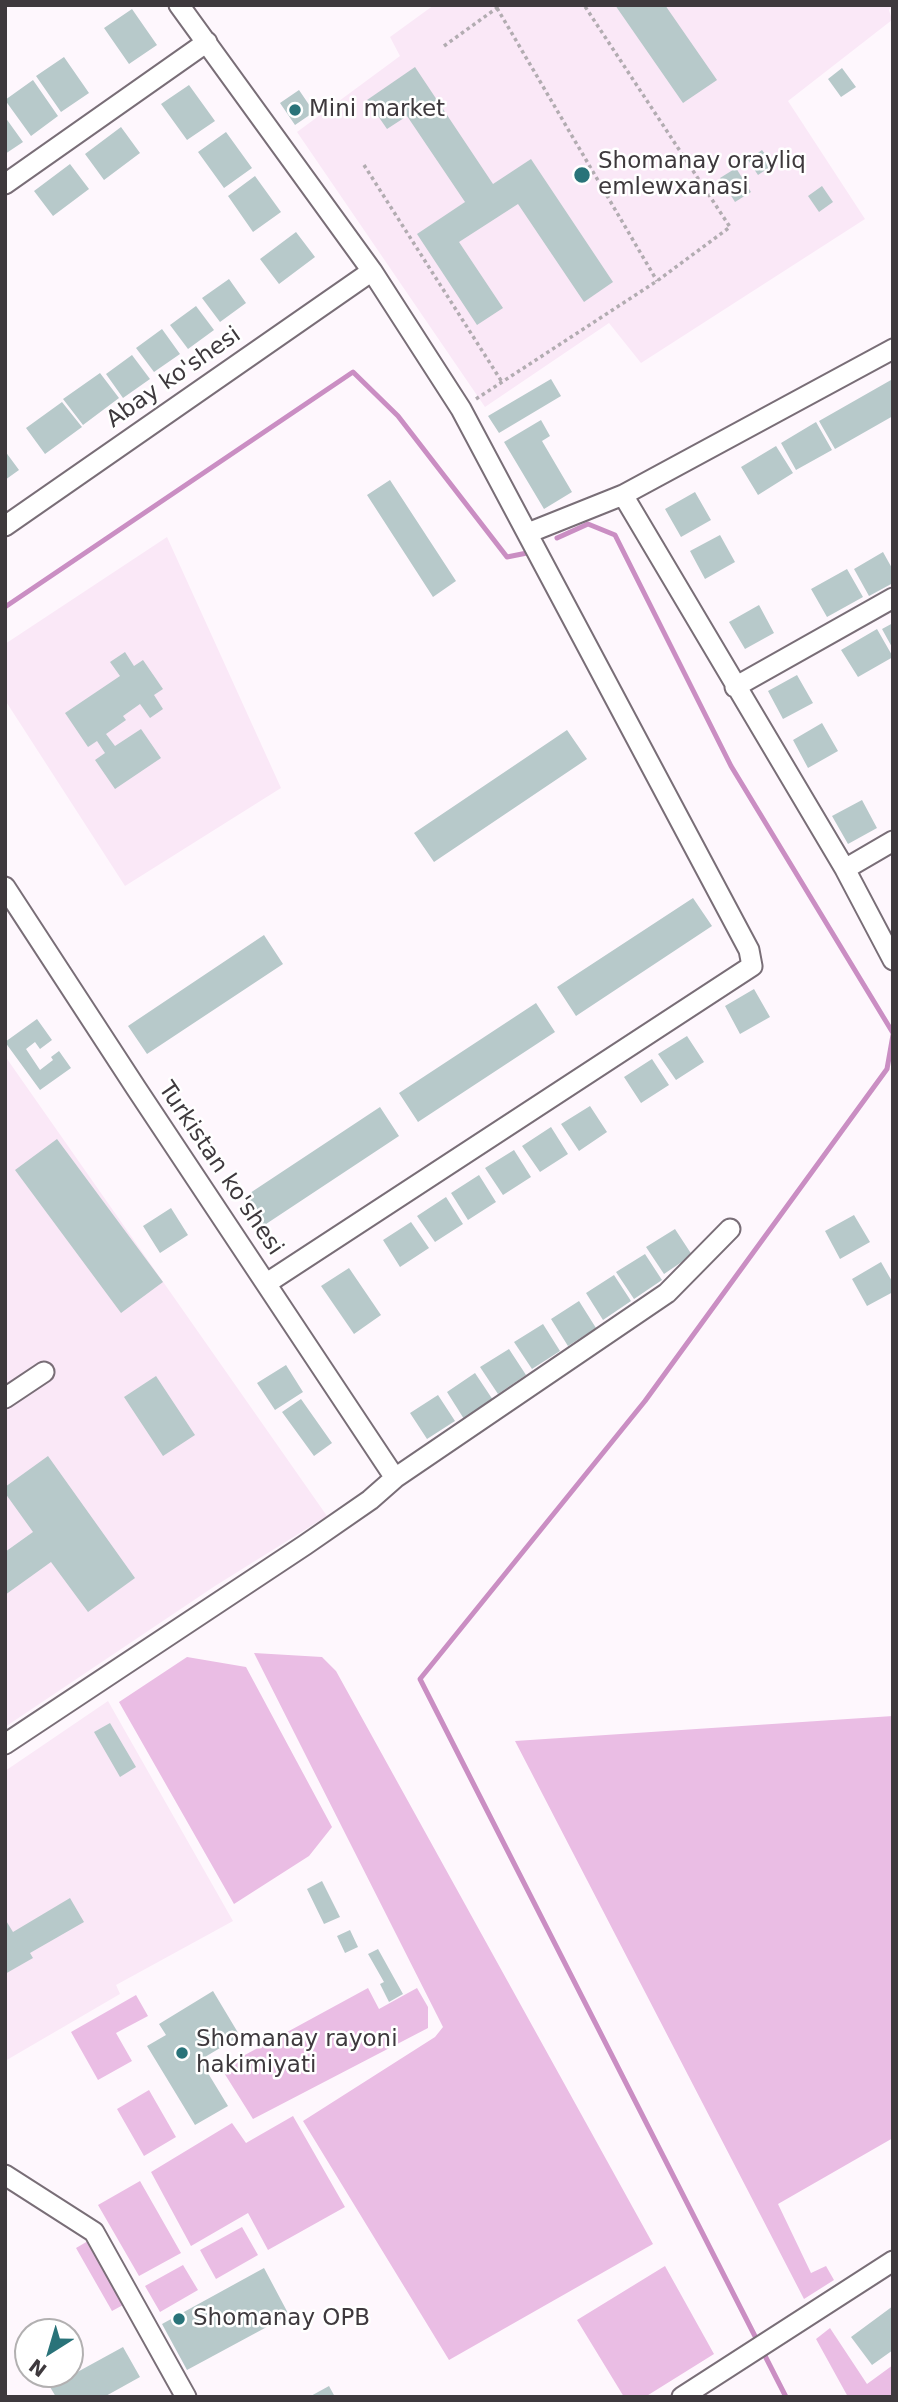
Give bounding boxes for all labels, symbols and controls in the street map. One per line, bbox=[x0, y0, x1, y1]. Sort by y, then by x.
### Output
place label: Mini market bbox=[309, 96, 445, 124]
marker: Mini market bbox=[287, 102, 303, 118]
place label: Shomanay orayliq emlewxanasi bbox=[598, 148, 806, 202]
marker: Shomanay orayliq emlewxanasi bbox=[572, 165, 592, 185]
street label: Abay ko'shesi bbox=[102, 322, 246, 434]
street label: Turkistan ko'shesi bbox=[152, 1077, 288, 1261]
place label: Shomanay rayoni hakimiyati bbox=[196, 2026, 398, 2080]
marker: Shomanay rayoni hakimiyati bbox=[174, 2045, 190, 2061]
place label: Shomanay OPB bbox=[193, 2305, 370, 2333]
marker: Shomanay OPB bbox=[171, 2311, 187, 2327]
north arrow bbox=[14, 2318, 84, 2388]
text: N bbox=[25, 2355, 51, 2382]

